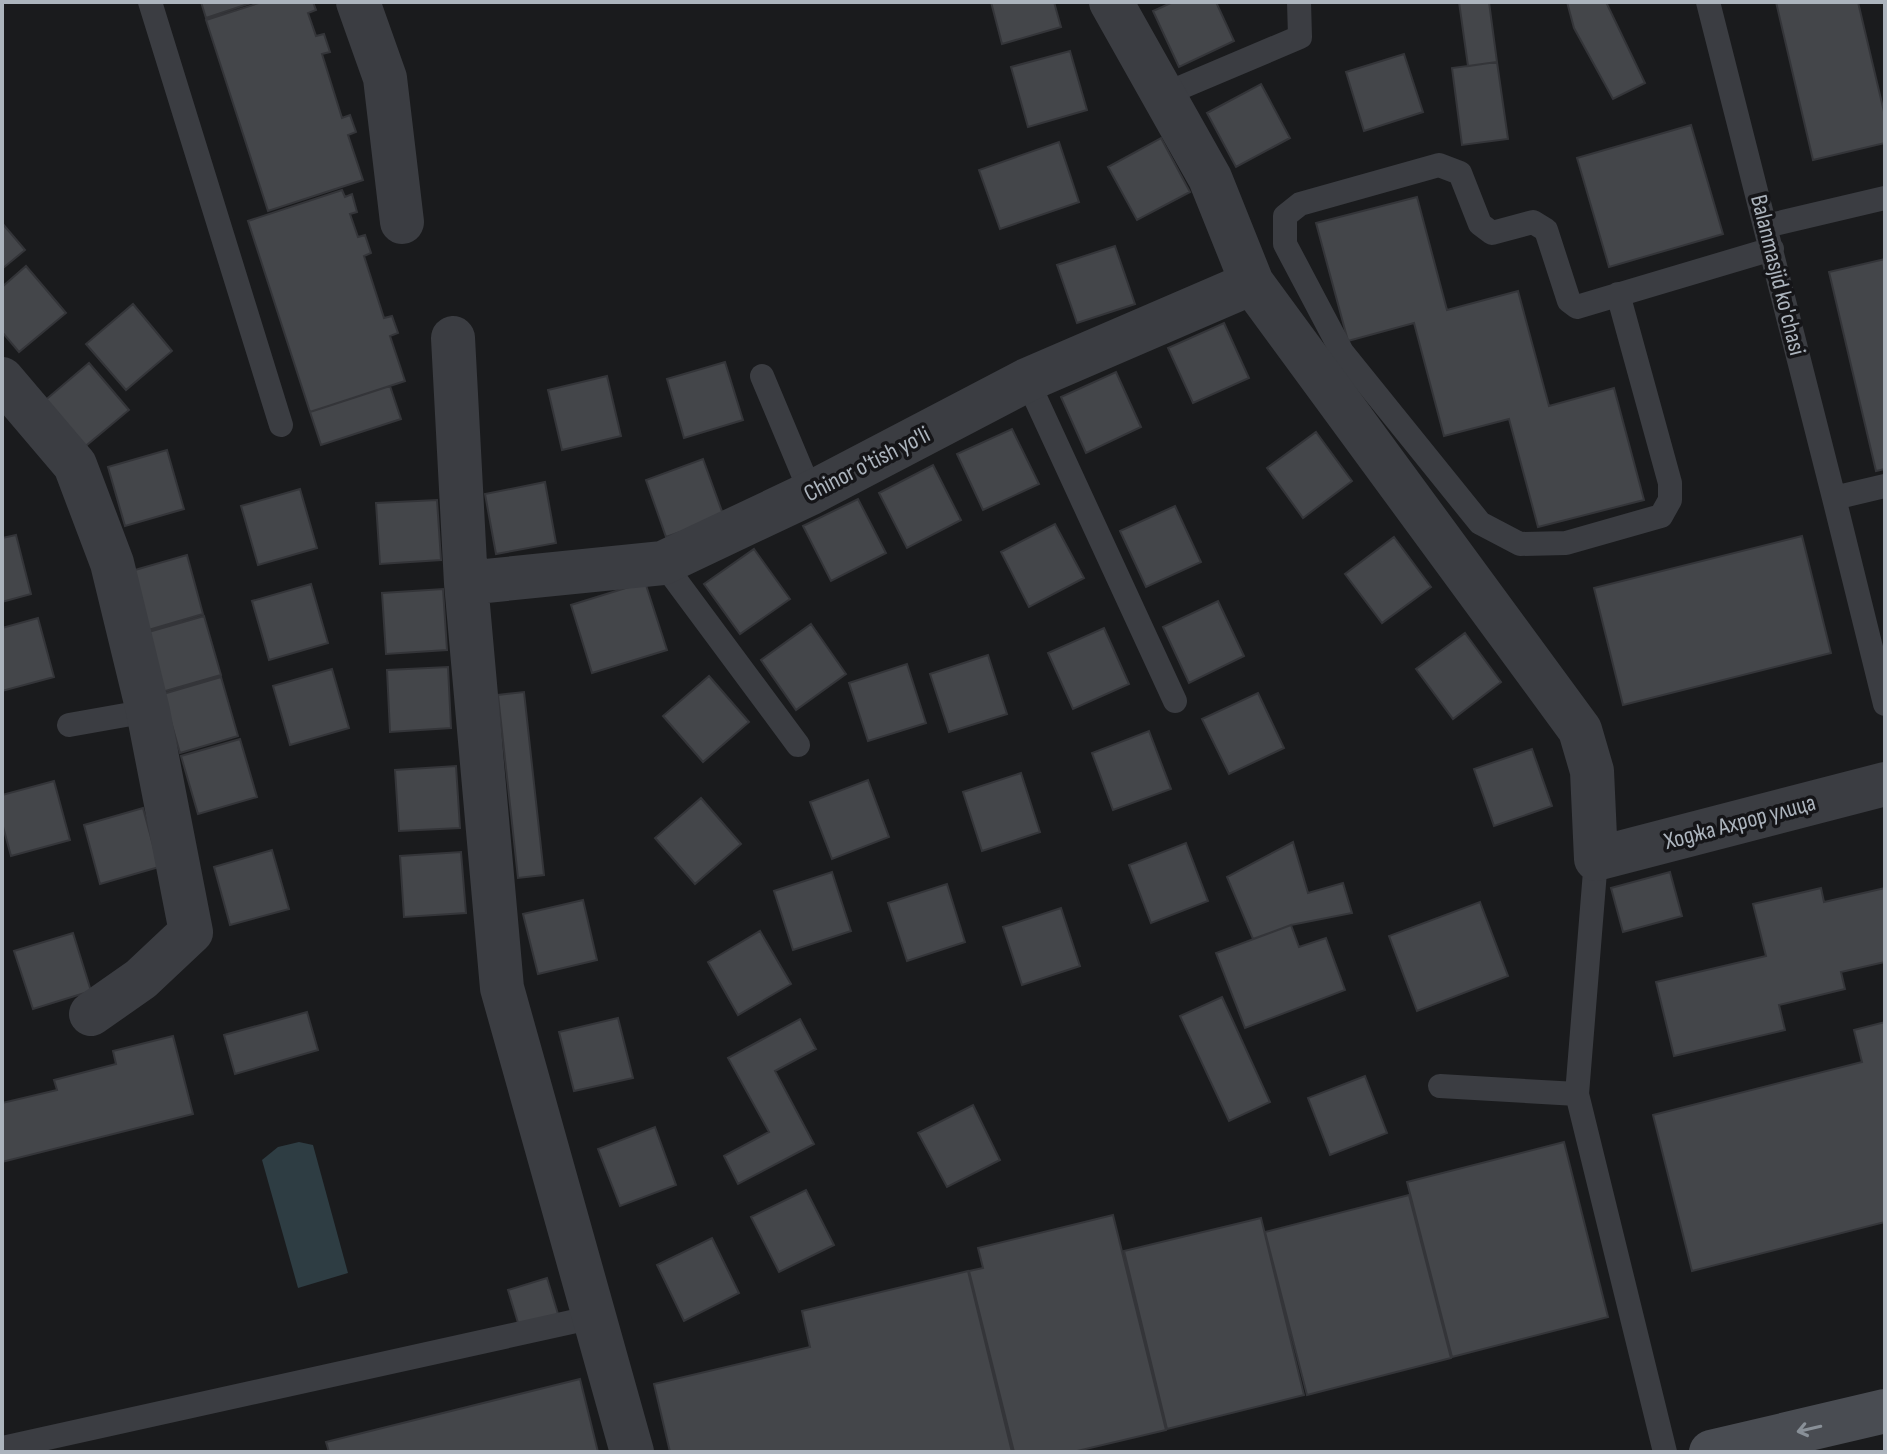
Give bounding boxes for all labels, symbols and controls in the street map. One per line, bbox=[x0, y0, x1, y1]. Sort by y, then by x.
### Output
street label: Balanmasjid ko'chasi bbox=[1744, 192, 1812, 358]
street label: Chinor o'tish yo'li bbox=[799, 420, 935, 508]
street label: Ходжа Ахрор улица bbox=[1660, 788, 1819, 856]
one-way arrow bbox=[1797, 1422, 1822, 1437]

